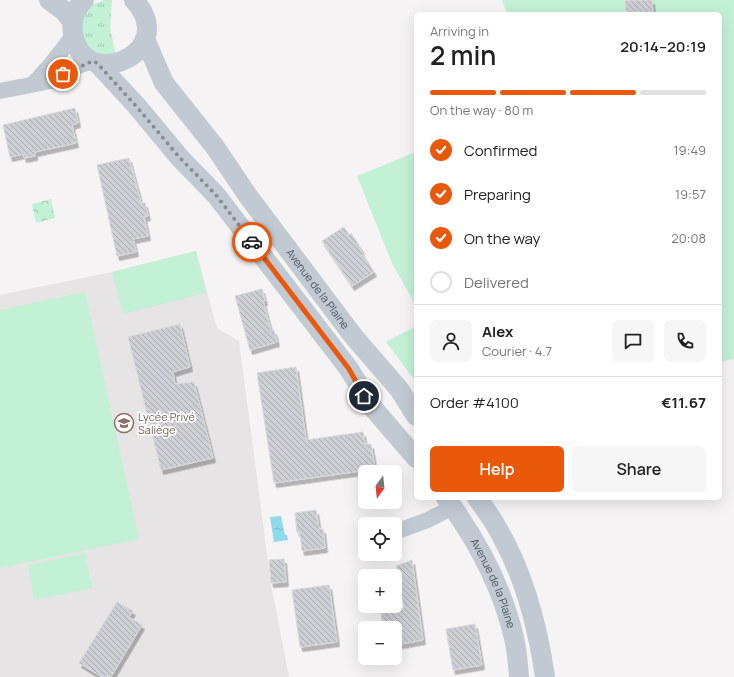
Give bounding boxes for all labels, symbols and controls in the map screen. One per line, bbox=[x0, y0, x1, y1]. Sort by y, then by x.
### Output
text: Arriving in bbox=[430, 22, 489, 40]
text: 20:14–20:19 bbox=[620, 36, 706, 57]
text: 2 min bbox=[430, 37, 496, 73]
pin bbox=[46, 57, 80, 91]
icon: bag bbox=[52, 63, 74, 85]
text: On the way · 80 m bbox=[430, 101, 533, 119]
icon: check bbox=[430, 139, 452, 161]
text: Confirmed bbox=[464, 140, 537, 161]
text: 19:49 bbox=[673, 141, 706, 159]
icon: check bbox=[430, 183, 452, 205]
text: Preparing bbox=[464, 184, 531, 205]
text: 19:57 bbox=[675, 185, 706, 203]
courier bbox=[232, 222, 272, 262]
icon: check bbox=[430, 227, 452, 249]
text: On the way bbox=[464, 228, 540, 249]
text: 20:08 bbox=[671, 229, 706, 247]
icon: car bbox=[241, 231, 263, 253]
street label: Avenue de la Plaine bbox=[283, 245, 354, 332]
text: Delivered bbox=[464, 272, 529, 293]
button: person bbox=[430, 320, 472, 362]
button: chat bbox=[612, 320, 654, 362]
button: phone bbox=[664, 320, 706, 362]
text: Alex bbox=[482, 321, 513, 342]
text: Courier · 4.7 bbox=[482, 342, 552, 360]
pin bbox=[347, 379, 381, 413]
icon: home bbox=[353, 385, 375, 407]
text: Order #4100 bbox=[430, 392, 519, 413]
text: €11.67 bbox=[661, 392, 706, 413]
place label: Lycée Privé Saliège bbox=[138, 409, 196, 437]
school or university icon: Lycée Privé Saliège bbox=[113, 412, 135, 434]
button: Help bbox=[430, 446, 564, 492]
button: Share bbox=[572, 446, 706, 492]
north arrow bbox=[358, 465, 402, 509]
map controls bbox=[358, 465, 402, 665]
button: locate bbox=[358, 517, 402, 561]
street label: Avenue de la Plaine bbox=[467, 535, 519, 630]
button: + bbox=[358, 569, 402, 613]
button: − bbox=[358, 621, 402, 665]

